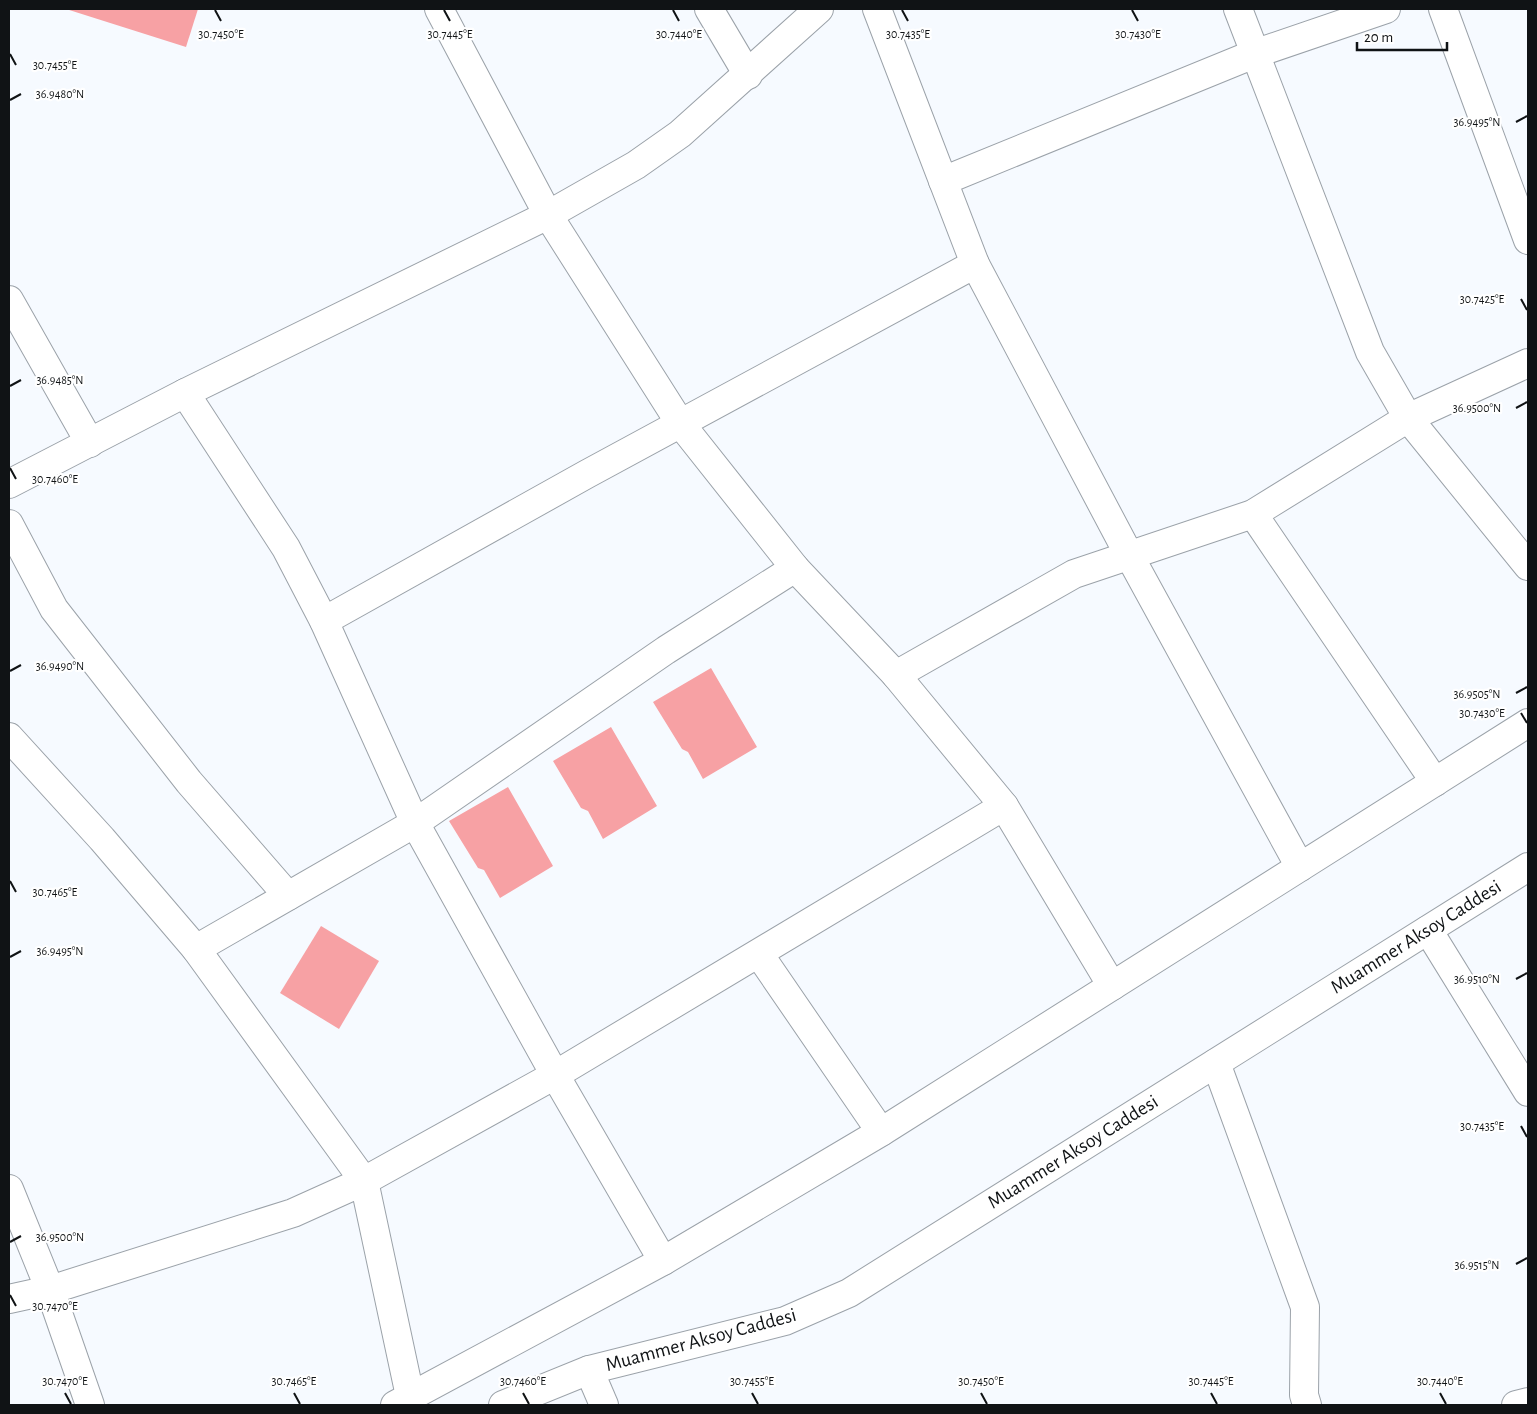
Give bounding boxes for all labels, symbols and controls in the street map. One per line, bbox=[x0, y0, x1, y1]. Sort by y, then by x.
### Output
scale bar bbox=[1357, 20, 1447, 52]
text: 30.7450°E bbox=[198, 28, 244, 40]
text: 30.7445°E bbox=[428, 28, 473, 40]
text: 30.7440°E bbox=[656, 28, 702, 40]
text: 30.7435°E bbox=[886, 28, 930, 40]
text: 30.7430°E bbox=[1115, 28, 1161, 40]
text: 20 m bbox=[1364, 30, 1393, 45]
text: 30.7455°E bbox=[33, 59, 77, 71]
text: 36.9480°N bbox=[36, 88, 84, 100]
text: 36.9495°N bbox=[1453, 116, 1501, 128]
text: 30.7425°E bbox=[1460, 293, 1504, 305]
text: 36.9485°N bbox=[36, 374, 84, 386]
text: 36.9500°N bbox=[1453, 402, 1501, 414]
text: 30.7460°E bbox=[32, 473, 78, 485]
text: 36.9490°N bbox=[36, 660, 84, 672]
text: 36.9505°N bbox=[1453, 688, 1501, 700]
text: 30.7430°E bbox=[1459, 707, 1505, 719]
street label: Muammer Aksoy Caddesi bbox=[1327, 876, 1505, 998]
text: 30.7465°E bbox=[33, 886, 78, 898]
text: 36.9495°N bbox=[36, 945, 84, 957]
text: 36.9510°N bbox=[1454, 973, 1500, 985]
street label: Muammer Aksoy Caddesi bbox=[984, 1091, 1162, 1213]
text: 30.7435°E bbox=[1460, 1120, 1504, 1132]
text: 36.9500°N bbox=[36, 1231, 84, 1243]
text: 36.9515°N bbox=[1455, 1259, 1499, 1271]
text: 30.7470°E bbox=[32, 1300, 78, 1312]
street label: Muammer Aksoy Caddesi bbox=[603, 1305, 799, 1375]
text: 30.7470°E bbox=[42, 1375, 88, 1387]
text: 30.7465°E bbox=[272, 1375, 317, 1387]
text: 30.7460°E bbox=[500, 1375, 546, 1387]
text: 30.7455°E bbox=[730, 1375, 774, 1387]
text: 30.7450°E bbox=[958, 1375, 1004, 1387]
text: 30.7445°E bbox=[1189, 1375, 1234, 1387]
text: 30.7440°E bbox=[1417, 1375, 1463, 1387]

